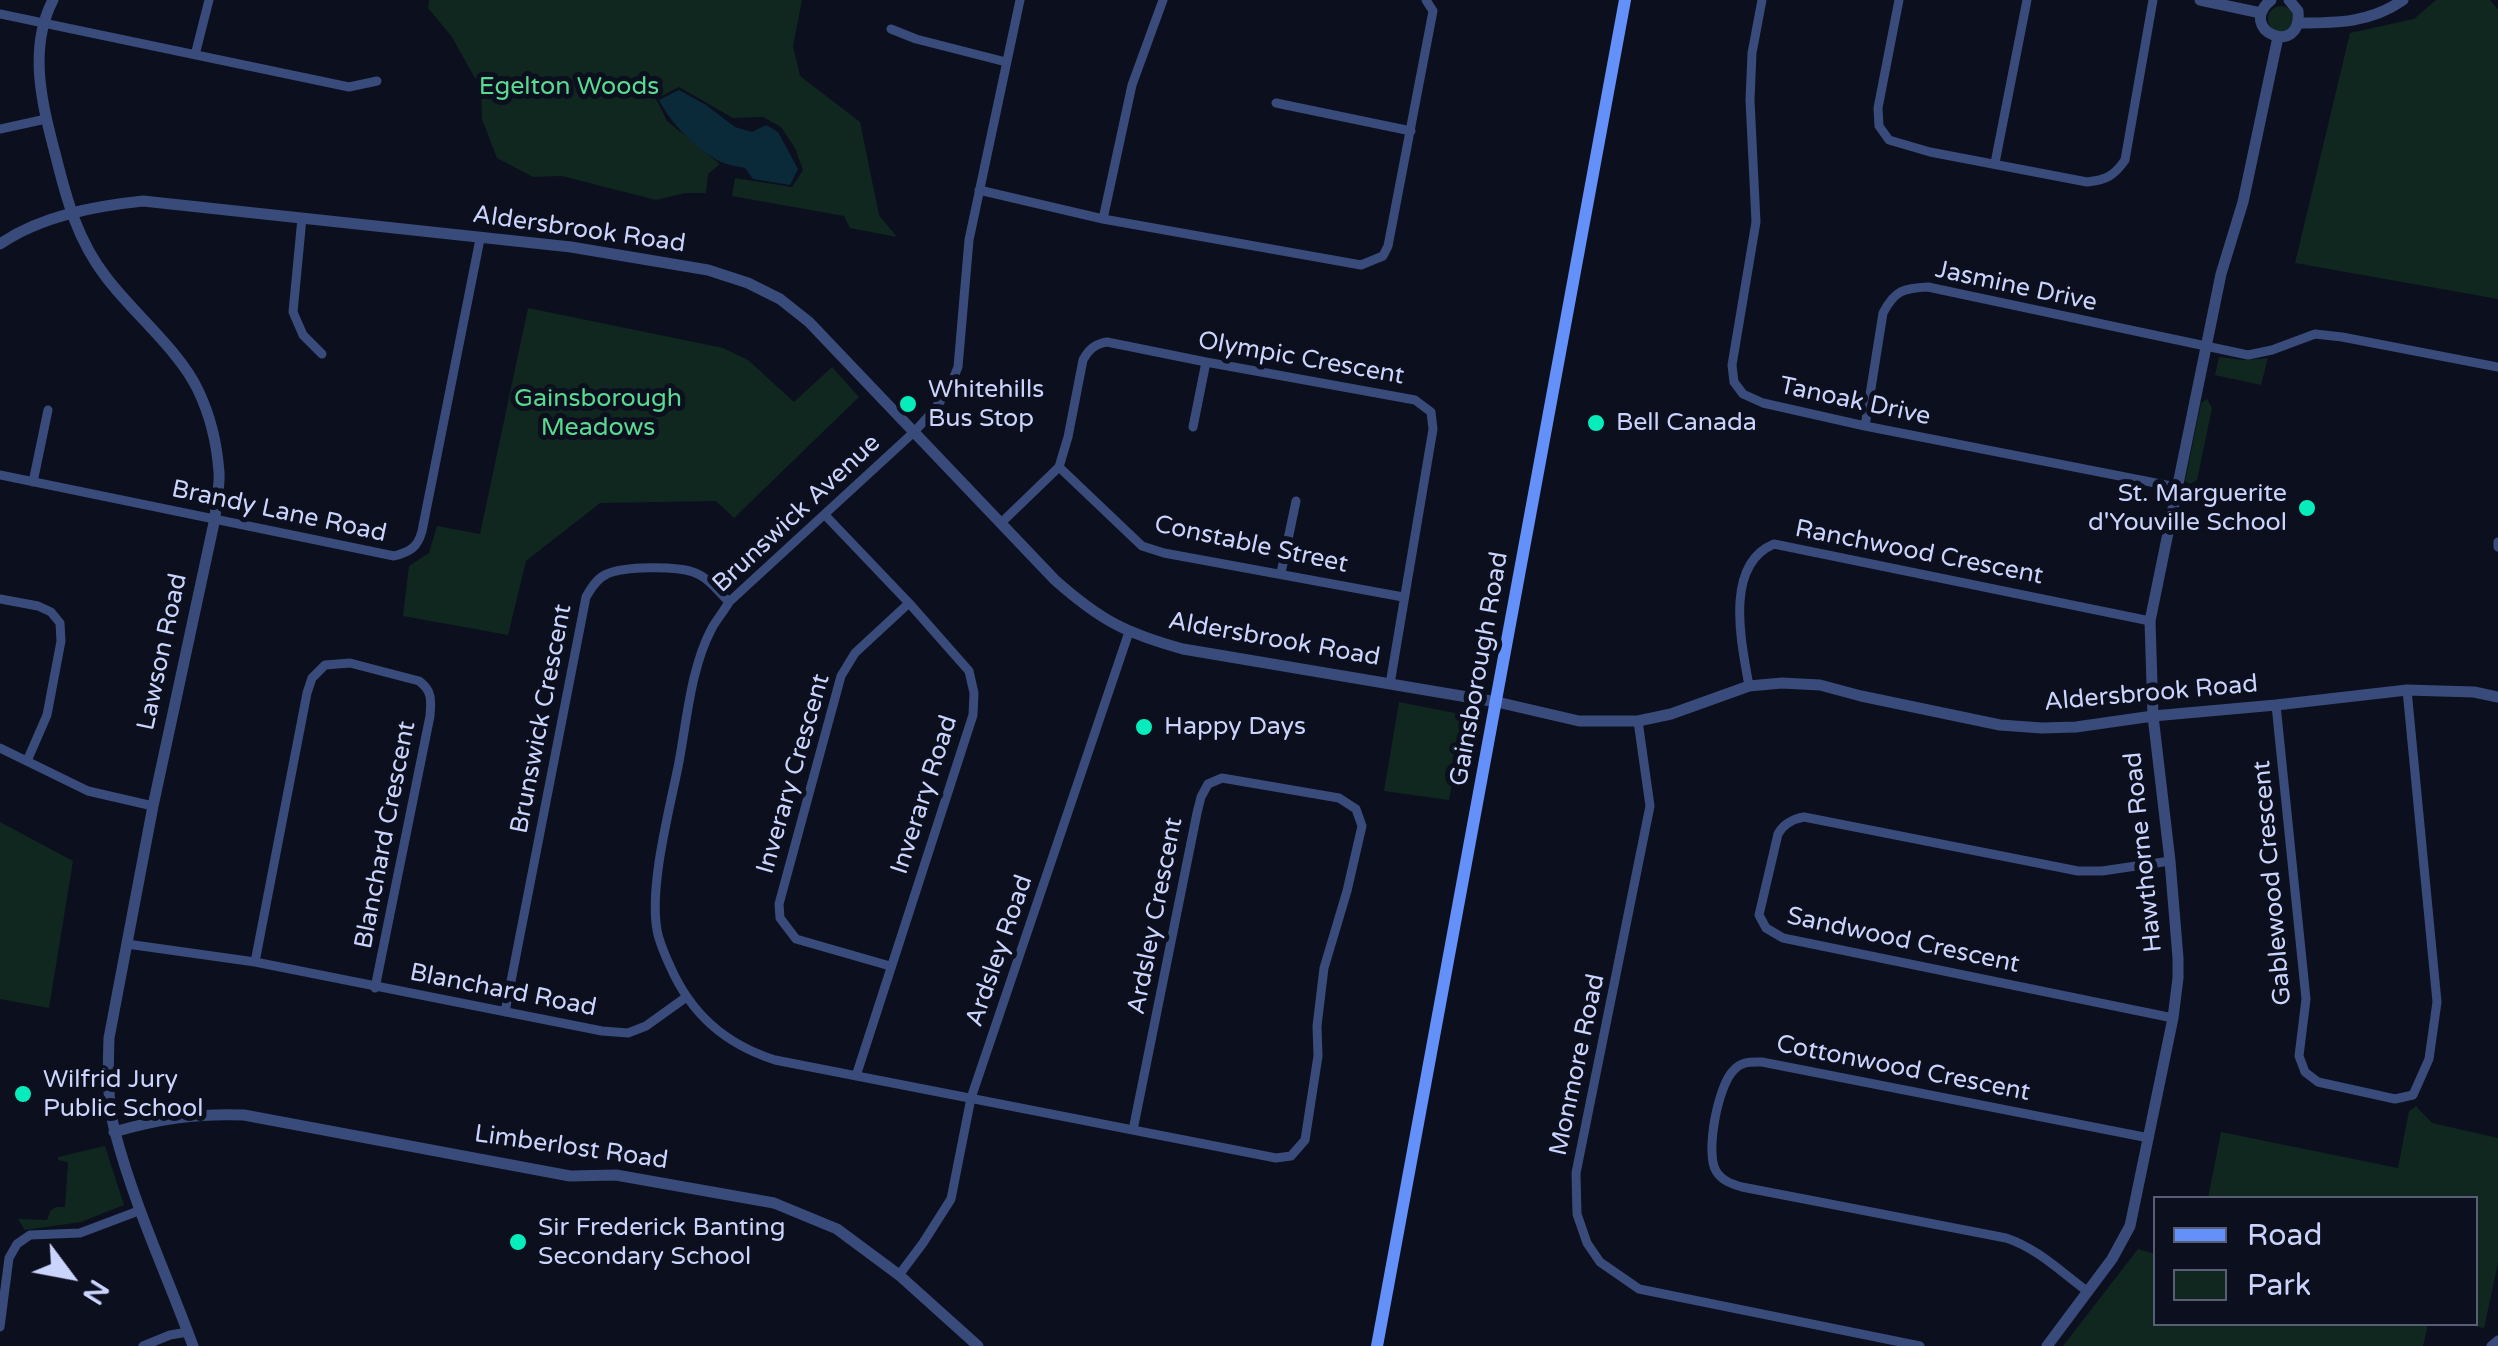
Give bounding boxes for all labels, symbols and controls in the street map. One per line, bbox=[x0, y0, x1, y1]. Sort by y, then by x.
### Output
park label: Egelton Woods bbox=[479, 72, 659, 102]
street label: Aldersbrook Road bbox=[471, 200, 687, 260]
street label: Jasmine Drive bbox=[1933, 255, 2099, 319]
street label: Olympic Crescent bbox=[1196, 326, 1406, 392]
street label: Tanoak Drive bbox=[1777, 371, 1933, 433]
place label: Whitehills Bus Stop bbox=[928, 375, 1044, 434]
park label: Gainsborough Meadows bbox=[514, 384, 682, 443]
marker: Whitehills Bus Stop bbox=[897, 393, 919, 415]
place label: Bell Canada bbox=[1616, 408, 1757, 438]
marker: Bell Canada bbox=[1585, 412, 1607, 434]
street label: Brunswick Avenue bbox=[707, 429, 887, 599]
street label: Brandy Lane Road bbox=[169, 475, 389, 549]
place label: St. Marguerite d'Youville School bbox=[2088, 479, 2287, 538]
marker: St. Marguerite d'Youville School bbox=[2296, 497, 2318, 519]
street label: Constable Street bbox=[1152, 510, 1350, 580]
street label: Ranchwood Crescent bbox=[1792, 514, 2046, 592]
street label: Gainsborough Road bbox=[1445, 550, 1515, 788]
street label: Lawson Road bbox=[132, 571, 194, 733]
street label: Brunswick Crescent bbox=[505, 602, 579, 836]
street label: Aldersbrook Road bbox=[1166, 607, 1382, 673]
street label: Aldersbrook Road bbox=[2043, 670, 2259, 718]
street label: Inverary Crescent bbox=[751, 671, 837, 877]
street label: Inverary Road bbox=[885, 712, 965, 878]
place label: Happy Days bbox=[1164, 712, 1306, 742]
marker: Happy Days bbox=[1133, 716, 1155, 738]
street label: Blanchard Crescent bbox=[349, 719, 423, 951]
street label: Hawthorne Road bbox=[2119, 750, 2169, 954]
street label: Gablewood Crescent bbox=[2247, 759, 2299, 1007]
street label: Ardsley Crescent bbox=[1122, 815, 1190, 1017]
street label: Ardsley Road bbox=[960, 871, 1040, 1031]
street label: Sandwood Crescent bbox=[1784, 902, 2022, 980]
street label: Blanchard Road bbox=[407, 958, 599, 1024]
street label: Monmore Road bbox=[1544, 971, 1612, 1159]
street label: Cottonwood Crescent bbox=[1774, 1030, 2032, 1108]
place label: Wilfrid Jury Public School bbox=[43, 1065, 203, 1124]
marker: Wilfrid Jury Public School bbox=[12, 1083, 34, 1105]
street label: Limberlost Road bbox=[472, 1120, 670, 1176]
legend bbox=[2153, 1196, 2478, 1326]
place label: Sir Frederick Banting Secondary School bbox=[538, 1213, 786, 1272]
text: Road bbox=[2247, 1217, 2322, 1254]
north arrow bbox=[20, 1226, 120, 1326]
marker: Sir Frederick Banting Secondary School bbox=[507, 1231, 529, 1253]
text: Park bbox=[2247, 1267, 2311, 1304]
text: N bbox=[75, 1273, 116, 1310]

